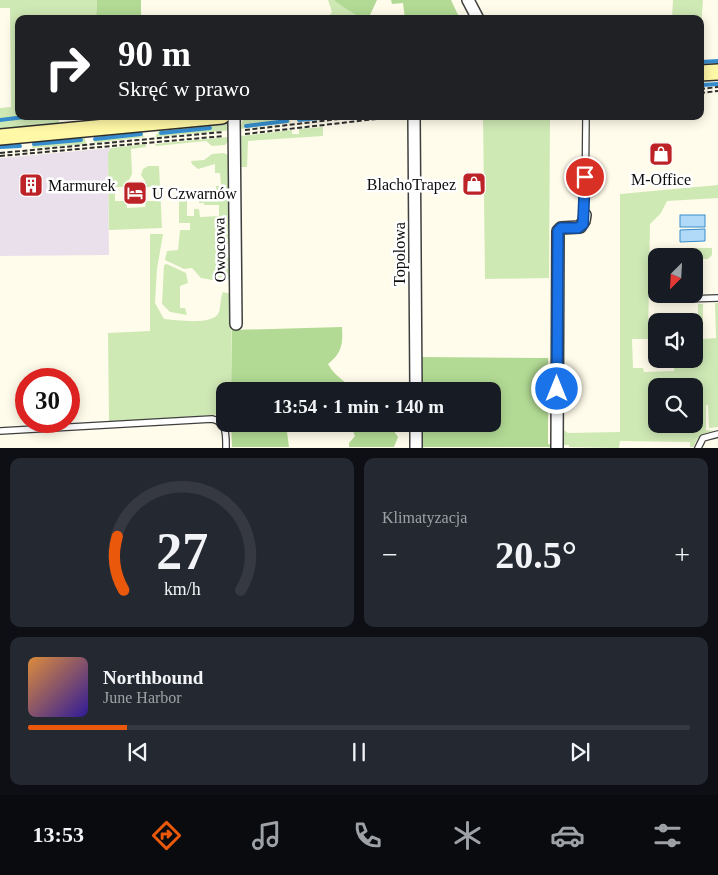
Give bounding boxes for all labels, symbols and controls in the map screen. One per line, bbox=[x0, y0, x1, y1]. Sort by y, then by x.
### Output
icon: right bbox=[35, 35, 100, 100]
text: 90 m bbox=[118, 35, 191, 74]
text: Skręć w prawo bbox=[118, 76, 250, 101]
shop icon: M-Office bbox=[648, 141, 674, 167]
pin bbox=[564, 156, 606, 198]
icon: arrive bbox=[571, 163, 599, 191]
shop icon: BlachoTrapez bbox=[461, 171, 487, 197]
place label: M-Office bbox=[631, 171, 691, 188]
building icon: Marmurek bbox=[18, 172, 44, 198]
place label: BlachoTrapez bbox=[367, 176, 456, 194]
place label: Marmurek bbox=[48, 177, 116, 194]
hotel icon: U Czwarnów bbox=[122, 180, 148, 206]
place label: U Czwarnów bbox=[152, 185, 237, 202]
street label: Owocowa bbox=[210, 217, 229, 283]
street label: Topolowa bbox=[391, 222, 409, 286]
north arrow bbox=[648, 248, 702, 302]
map controls bbox=[648, 248, 703, 433]
button: sound bbox=[648, 313, 703, 368]
position arrow bbox=[530, 362, 582, 414]
speed limit sign: 30 bbox=[15, 368, 80, 433]
button: search bbox=[648, 378, 703, 433]
text: 13:54 · 1 min · 140 m bbox=[273, 396, 444, 417]
text: Klimatyzacja bbox=[382, 509, 467, 526]
text: 27 bbox=[156, 523, 208, 580]
text: 20.5° bbox=[495, 534, 577, 576]
text: − bbox=[382, 539, 398, 570]
text: + bbox=[674, 539, 690, 570]
text: km/h bbox=[164, 579, 200, 599]
text: Northbound bbox=[103, 667, 203, 688]
text: June Harbor bbox=[103, 689, 182, 706]
icon: previous bbox=[124, 738, 152, 766]
icon: pause bbox=[345, 738, 373, 766]
icon: next bbox=[566, 738, 594, 766]
icon: directions bbox=[149, 818, 184, 853]
icon: music bbox=[249, 818, 284, 853]
icon: phone bbox=[350, 818, 385, 853]
icon: climate bbox=[450, 818, 485, 853]
icon: car bbox=[550, 818, 585, 853]
icon: filters bbox=[650, 818, 685, 853]
text: 13:53 bbox=[33, 822, 84, 847]

